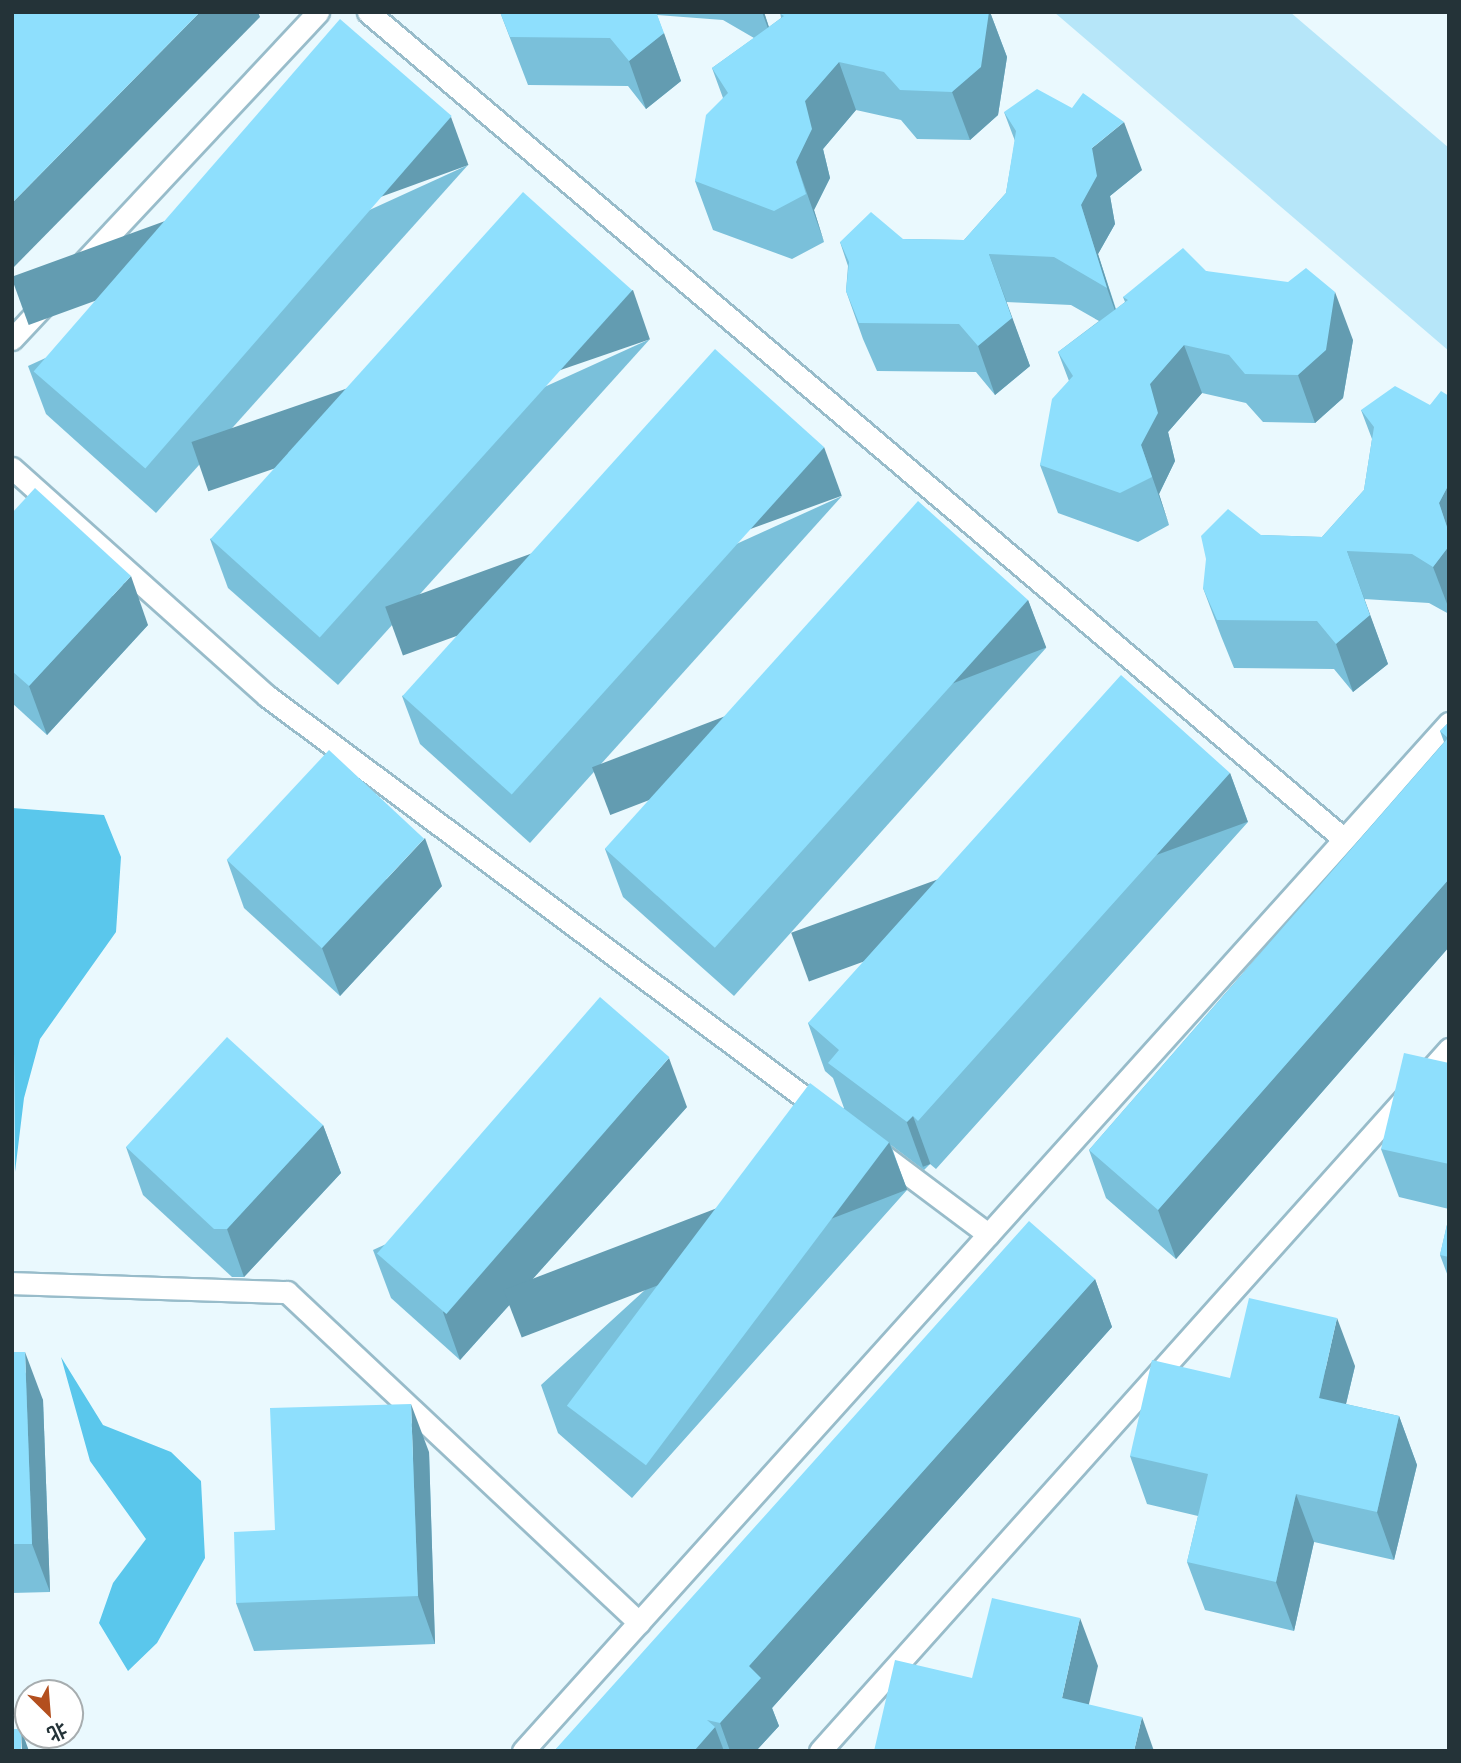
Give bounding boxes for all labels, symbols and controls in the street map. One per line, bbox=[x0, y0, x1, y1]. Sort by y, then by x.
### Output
north arrow bbox=[14, 1679, 84, 1749]
text: 北 bbox=[44, 1717, 71, 1746]

